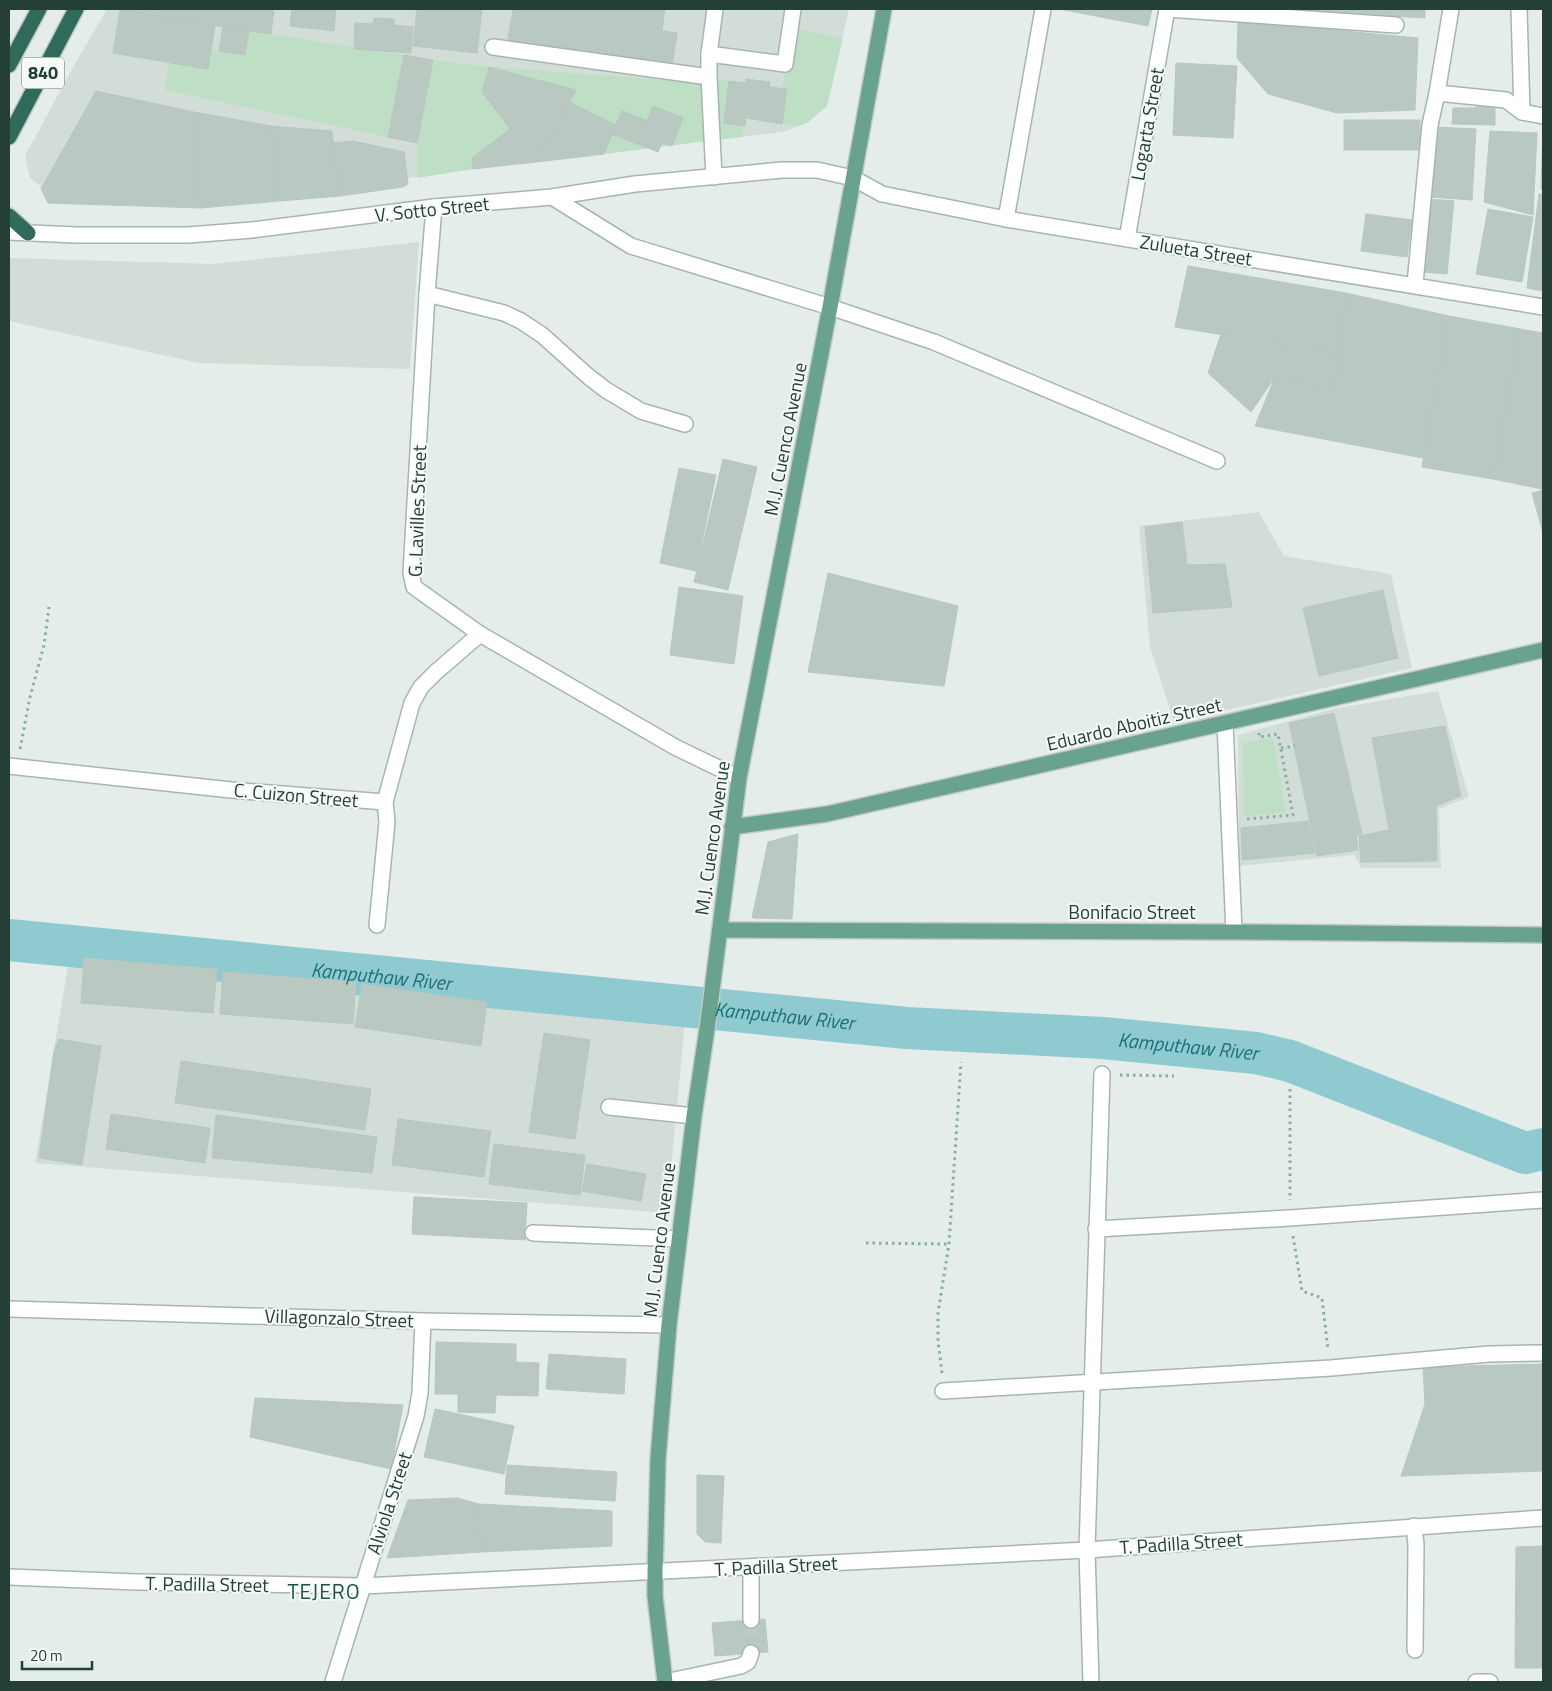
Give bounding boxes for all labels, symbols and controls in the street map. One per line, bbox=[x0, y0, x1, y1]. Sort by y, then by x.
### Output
road number: 840 bbox=[22, 58, 64, 88]
street label: Logarta Street bbox=[1122, 65, 1171, 183]
street label: V. Sotto Street bbox=[373, 188, 491, 229]
street label: Zulueta Street bbox=[1138, 226, 1255, 273]
street label: M.J. Cuenco Avenue bbox=[755, 360, 814, 518]
street label: G. Lavilles Street bbox=[400, 444, 433, 578]
street label: Eduardo Aboitiz Street bbox=[1044, 689, 1225, 758]
street label: M.J. Cuenco Avenue bbox=[686, 759, 737, 917]
street label: C. Cuizon Street bbox=[233, 775, 360, 814]
street label: Bonifacio Street bbox=[1068, 897, 1196, 926]
water label: Kamputhaw River bbox=[310, 954, 455, 999]
water label: Kamputhaw River bbox=[713, 993, 859, 1038]
water label: Kamputhaw River bbox=[1117, 1024, 1262, 1068]
street label: M.J. Cuenco Avenue bbox=[635, 1161, 682, 1319]
street label: Villagonzalo Street bbox=[264, 1300, 414, 1335]
street label: Alviola Street bbox=[358, 1448, 419, 1558]
street label: T. Padilla Street bbox=[1118, 1524, 1244, 1561]
street label: T. Padilla Street bbox=[714, 1548, 839, 1583]
street label: T. Padilla Street bbox=[145, 1568, 269, 1599]
district label: TEJERO bbox=[287, 1575, 361, 1607]
scale bar bbox=[22, 1638, 92, 1670]
text: 20 m bbox=[30, 1644, 63, 1667]

